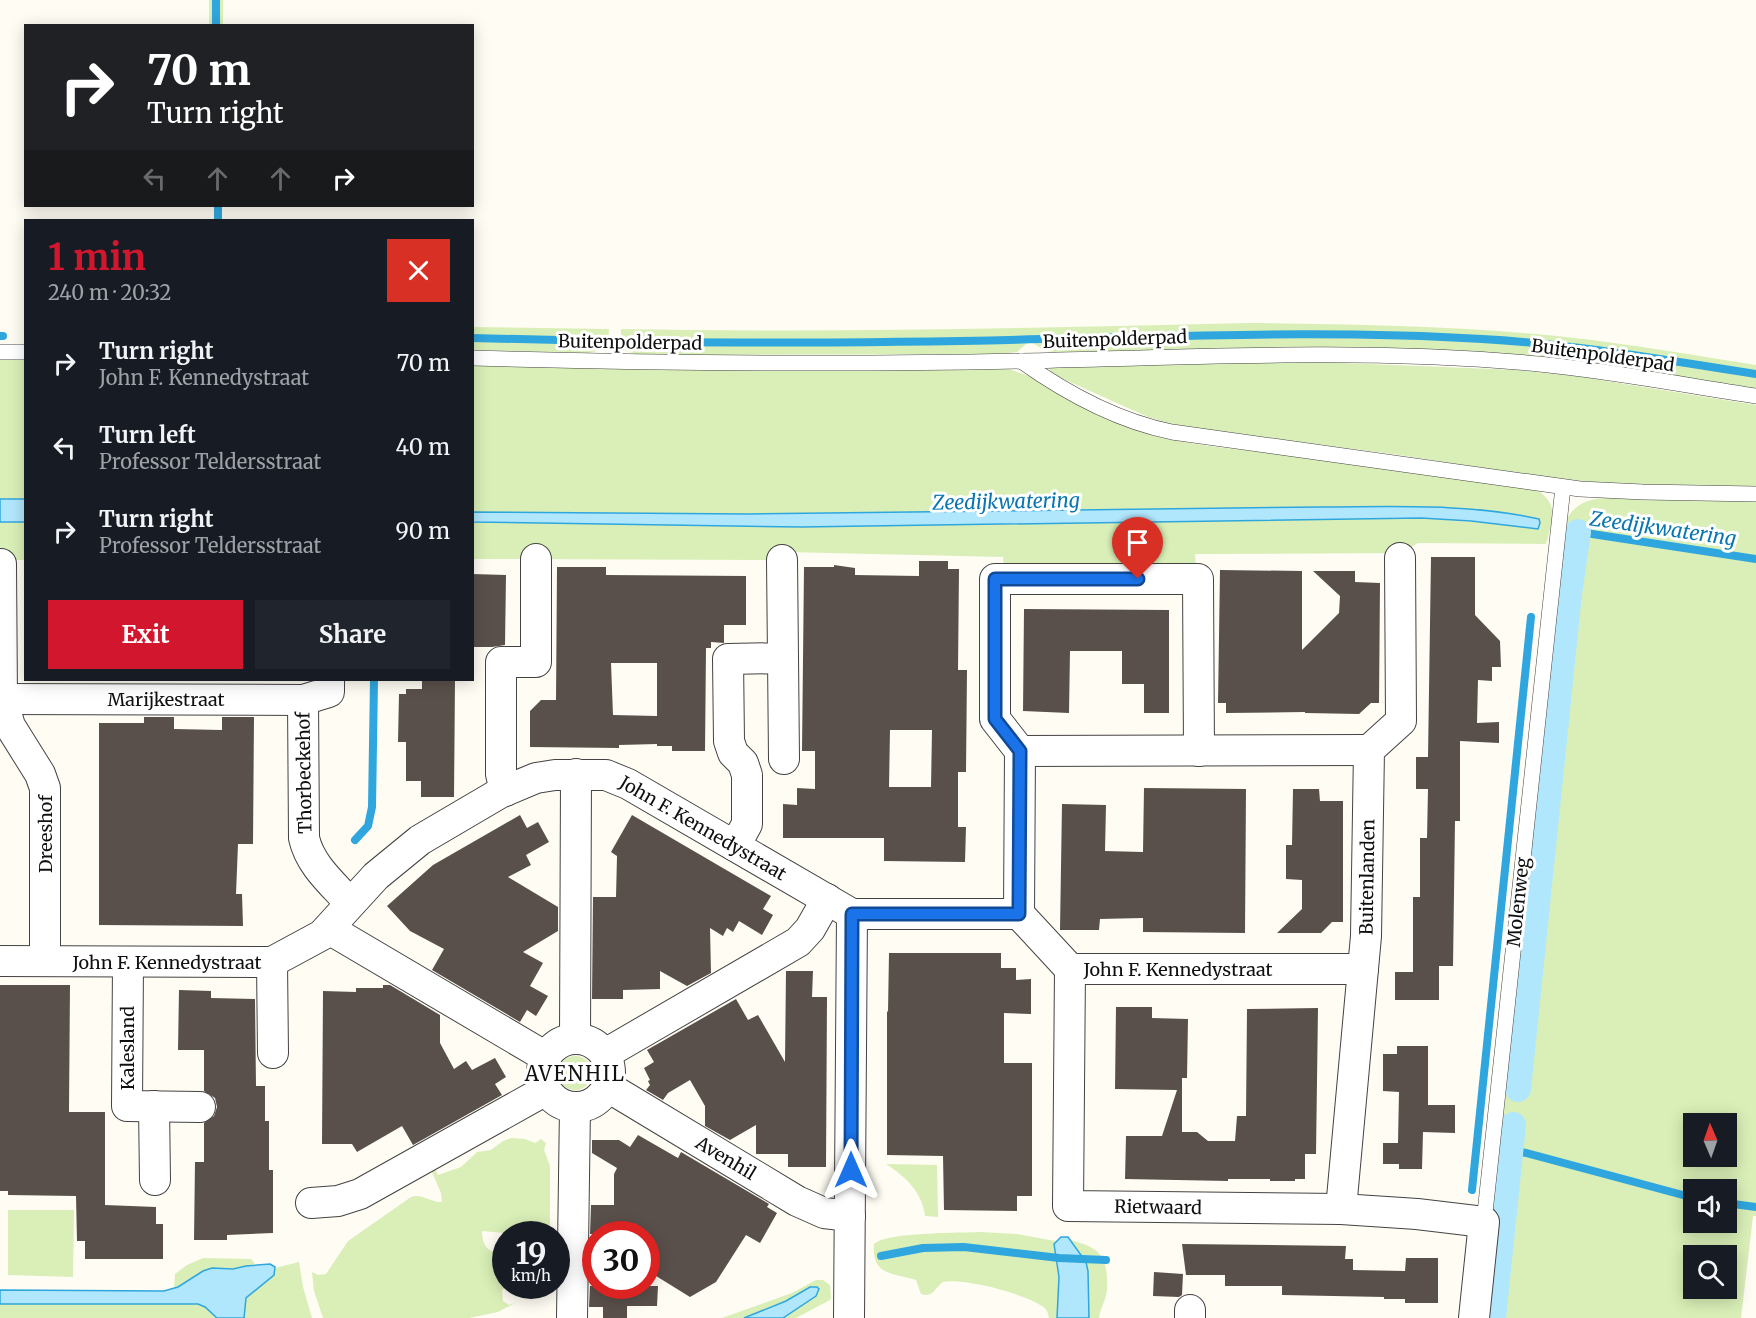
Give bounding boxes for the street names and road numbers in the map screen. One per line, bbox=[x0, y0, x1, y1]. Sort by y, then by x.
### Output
street label: Buitenpolderpad bbox=[1042, 325, 1188, 353]
street label: Buitenpolderpad bbox=[558, 329, 703, 355]
street label: Buitenpolderpad bbox=[1530, 334, 1676, 376]
street label: Marijkestraat bbox=[108, 688, 224, 711]
street label: Thorbeckehof bbox=[291, 711, 317, 834]
street label: John F. Kennedystraat bbox=[615, 770, 791, 885]
street label: Dreeshof bbox=[34, 794, 57, 873]
street label: Buitenlanden bbox=[1354, 819, 1380, 935]
street label: Molenweg bbox=[1502, 856, 1534, 948]
street label: John F. Kennedystraat bbox=[71, 951, 262, 974]
street label: John F. Kennedystraat bbox=[1082, 958, 1273, 981]
street label: Kalesland bbox=[116, 1006, 139, 1090]
street label: Avenhil bbox=[691, 1131, 761, 1185]
street label: Rietwaard bbox=[1114, 1195, 1202, 1219]

